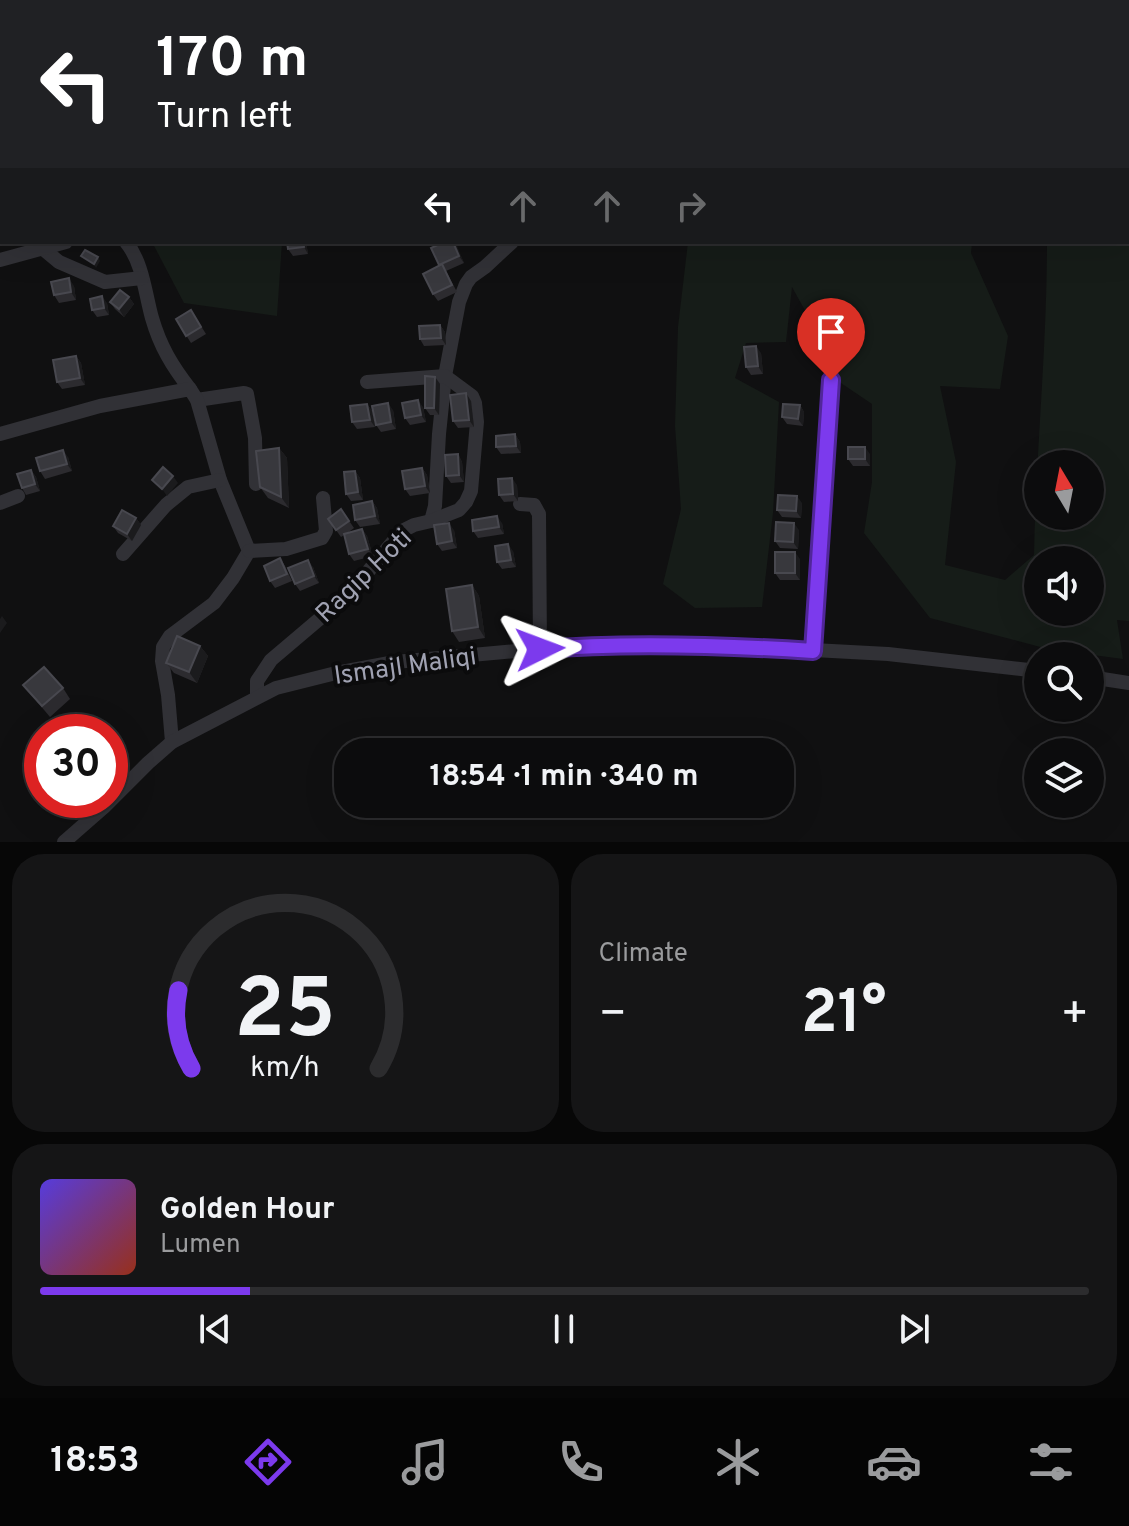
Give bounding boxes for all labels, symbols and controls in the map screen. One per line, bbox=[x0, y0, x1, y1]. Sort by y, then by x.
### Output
text: 170 m bbox=[156, 26, 308, 96]
icon: left bbox=[24, 32, 128, 136]
text: Turn left bbox=[156, 95, 293, 141]
icon: left bbox=[417, 184, 461, 228]
icon: ahead bbox=[501, 184, 545, 228]
icon: ahead bbox=[585, 184, 629, 228]
icon: right bbox=[669, 184, 713, 228]
pin bbox=[797, 298, 865, 380]
icon: arrive bbox=[809, 310, 853, 354]
north arrow bbox=[1024, 450, 1104, 530]
map controls bbox=[1024, 450, 1104, 818]
street label: Ragip Hoti bbox=[310, 523, 420, 631]
button: sound bbox=[1024, 546, 1104, 626]
position arrow bbox=[498, 607, 582, 691]
street label: Ismajl Maliqi bbox=[332, 641, 479, 694]
button: search bbox=[1024, 642, 1104, 722]
speed limit sign: 30 bbox=[24, 714, 128, 818]
button: layers bbox=[1024, 738, 1104, 818]
text: 18:54 · 1 min · 340 m bbox=[429, 759, 699, 796]
text: Climate bbox=[599, 938, 688, 971]
text: 25 bbox=[234, 962, 336, 1067]
text: 21° bbox=[801, 978, 887, 1054]
text: − bbox=[599, 988, 627, 1044]
text: + bbox=[1061, 988, 1089, 1044]
text: km/h bbox=[251, 1051, 320, 1087]
text: Golden Hour bbox=[160, 1192, 334, 1229]
text: Lumen bbox=[160, 1229, 241, 1262]
icon: previous bbox=[193, 1307, 237, 1351]
icon: pause bbox=[542, 1307, 586, 1351]
icon: next bbox=[892, 1307, 936, 1351]
icon: directions bbox=[240, 1434, 296, 1490]
icon: music bbox=[397, 1434, 453, 1490]
icon: phone bbox=[553, 1434, 609, 1490]
icon: climate bbox=[710, 1434, 766, 1490]
icon: car bbox=[866, 1434, 922, 1490]
icon: filters bbox=[1023, 1434, 1079, 1490]
text: 18:53 bbox=[50, 1439, 140, 1485]

